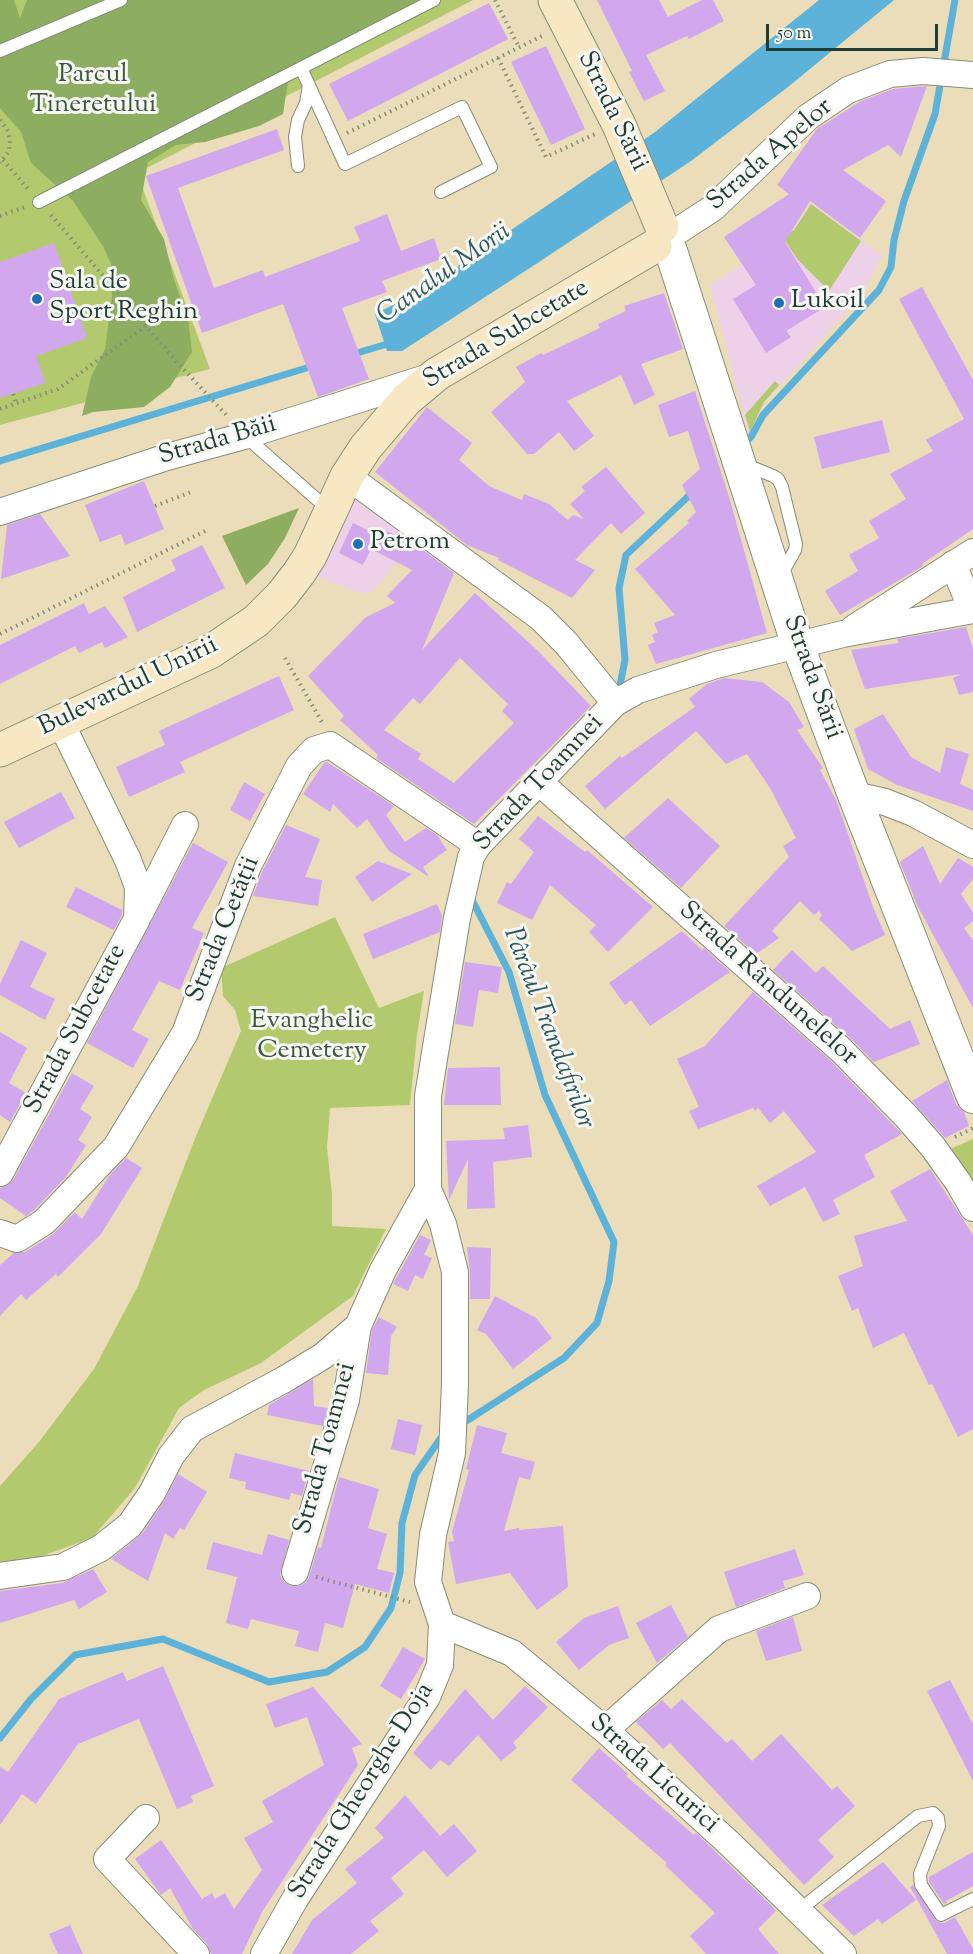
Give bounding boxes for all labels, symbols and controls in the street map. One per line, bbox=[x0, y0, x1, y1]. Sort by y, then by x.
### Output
scale bar bbox=[769, 12, 942, 50]
text: 50 m bbox=[777, 21, 811, 47]
street label: Strada Sării bbox=[569, 47, 653, 177]
park label: Parcul Tineretului bbox=[30, 61, 156, 122]
street label: Strada Apelor bbox=[702, 93, 840, 219]
water label: Canalul Morii bbox=[372, 217, 518, 333]
place label: Sala de Sport Reghin bbox=[49, 268, 198, 330]
street label: Strada Subcetate bbox=[418, 274, 596, 398]
place label: Lukoil bbox=[791, 287, 864, 319]
marker: Sala de Sport Reghin bbox=[30, 292, 44, 306]
marker: Lukoil bbox=[772, 296, 786, 310]
street label: Strada Băii bbox=[155, 410, 281, 474]
place label: Petrom bbox=[370, 528, 450, 560]
marker: Petrom bbox=[351, 537, 365, 551]
street label: Strada Sării bbox=[774, 612, 848, 744]
street label: Bulevardul Unirii bbox=[34, 631, 224, 745]
street label: Strada Toamnei bbox=[468, 709, 612, 859]
street label: Strada Cetății bbox=[182, 853, 268, 1007]
street label: Strada Rândunelelor bbox=[671, 896, 863, 1074]
water label: Pârâul Trandafirilor bbox=[494, 924, 600, 1134]
street label: Strada Subcetate bbox=[19, 940, 135, 1120]
park label: Evanghelic Cemetery bbox=[251, 1007, 373, 1068]
street label: Strada Toamnei bbox=[289, 1360, 365, 1538]
street label: Strada Gheorghe Doja bbox=[284, 1678, 442, 1906]
street label: Strada Licurici bbox=[582, 1709, 724, 1841]

